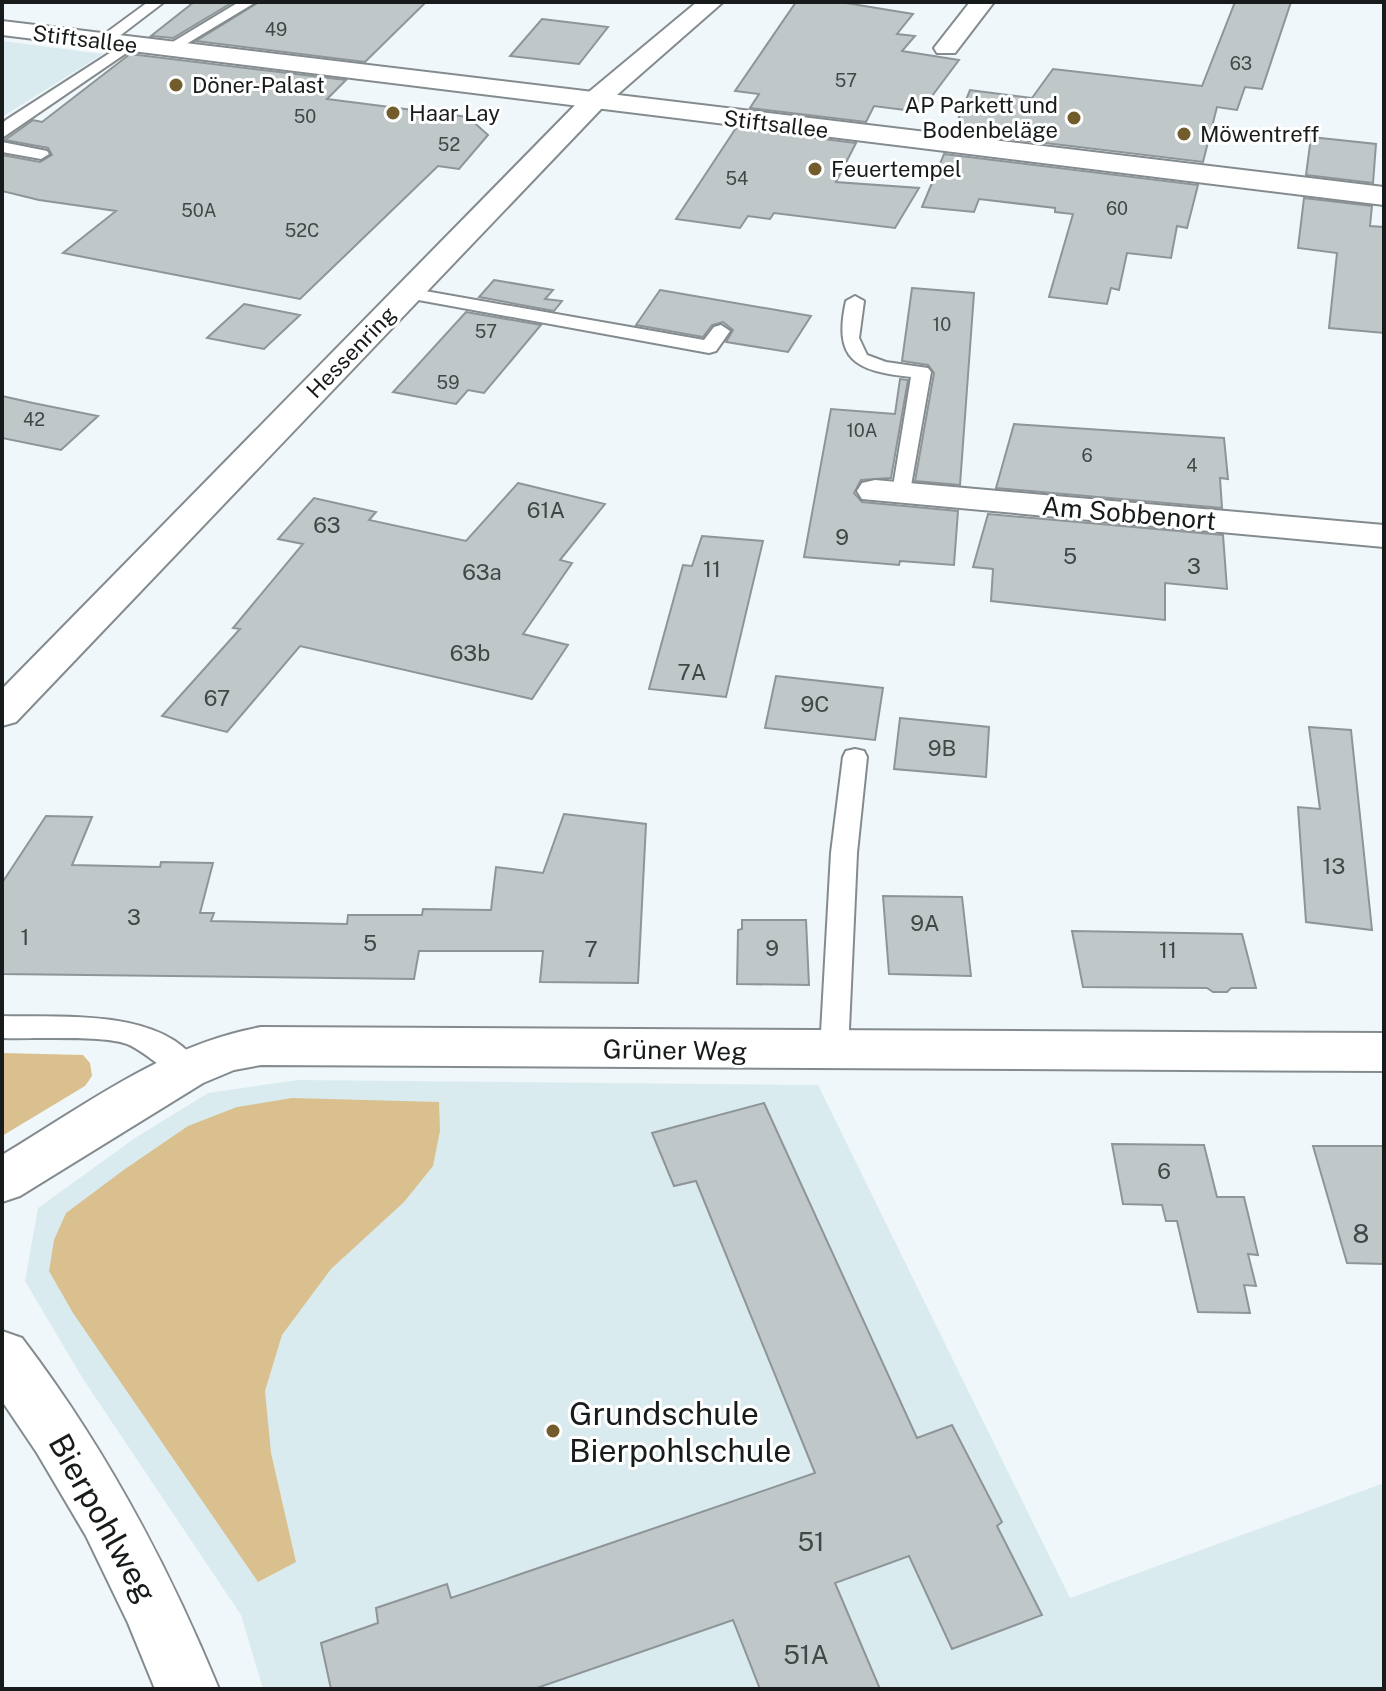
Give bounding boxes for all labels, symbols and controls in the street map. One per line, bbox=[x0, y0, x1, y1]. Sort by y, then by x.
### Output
house number: 49 bbox=[265, 19, 287, 40]
street label: Stiftsallee bbox=[31, 20, 139, 58]
house number: 63 bbox=[1230, 53, 1252, 74]
house number: 57 bbox=[835, 70, 857, 91]
place label: Döner-Palast bbox=[192, 72, 325, 98]
marker: Döner-Palast bbox=[167, 76, 185, 94]
place label: AP Parkett und Bodenbeläge bbox=[905, 92, 1058, 143]
place label: Haar Lay bbox=[409, 100, 500, 126]
marker: Haar Lay bbox=[384, 104, 402, 122]
street label: Stiftsallee bbox=[722, 105, 830, 143]
house number: 50 bbox=[294, 106, 316, 127]
marker: AP Parkett und Bodenbeläge bbox=[1065, 109, 1083, 127]
place label: Möwentreff bbox=[1200, 121, 1319, 147]
marker: Möwentreff bbox=[1175, 125, 1193, 143]
house number: 52 bbox=[438, 134, 460, 155]
place label: Feuertempel bbox=[831, 156, 962, 182]
marker: Feuertempel bbox=[806, 160, 824, 178]
house number: 54 bbox=[726, 168, 748, 189]
house number: 60 bbox=[1106, 198, 1128, 219]
house number: 50A bbox=[181, 200, 217, 221]
house number: 52C bbox=[285, 220, 319, 241]
street label: Hessenring bbox=[301, 301, 401, 403]
house number: 10 bbox=[933, 314, 951, 335]
house number: 57 bbox=[475, 321, 497, 342]
house number: 59 bbox=[437, 372, 459, 393]
house number: 42 bbox=[23, 409, 45, 430]
house number: 10A bbox=[846, 420, 878, 441]
house number: 6 bbox=[1081, 445, 1093, 466]
house number: 4 bbox=[1186, 455, 1198, 476]
street label: Am Sobbenort bbox=[1041, 490, 1217, 536]
house number: 61A bbox=[527, 497, 565, 523]
house number: 63 bbox=[313, 512, 341, 538]
house number: 9 bbox=[835, 524, 849, 550]
house number: 5 bbox=[1063, 543, 1077, 569]
house number: 3 bbox=[1187, 553, 1201, 579]
house number: 11 bbox=[703, 556, 721, 582]
house number: 63a bbox=[462, 559, 502, 585]
house number: 63b bbox=[450, 640, 490, 666]
house number: 7A bbox=[678, 659, 706, 685]
house number: 67 bbox=[204, 685, 230, 711]
house number: 9C bbox=[801, 691, 829, 717]
house number: 9B bbox=[928, 735, 956, 761]
house number: 13 bbox=[1323, 853, 1345, 879]
house number: 3 bbox=[127, 904, 141, 930]
house number: 9A bbox=[910, 910, 940, 936]
house number: 1 bbox=[21, 924, 29, 950]
house number: 5 bbox=[363, 930, 377, 956]
house number: 9 bbox=[765, 935, 779, 961]
house number: 7 bbox=[584, 936, 598, 962]
house number: 11 bbox=[1159, 937, 1177, 963]
street label: Grüner Weg bbox=[602, 1033, 748, 1067]
house number: 6 bbox=[1157, 1158, 1171, 1184]
house number: 8 bbox=[1353, 1218, 1369, 1249]
place label: Grundschule Bierpohlschule bbox=[569, 1395, 791, 1469]
marker: Grundschule Bierpohlschule bbox=[544, 1422, 562, 1440]
street label: Bierpohlweg bbox=[41, 1427, 165, 1609]
house number: 51 bbox=[797, 1526, 825, 1557]
house number: 51A bbox=[783, 1639, 829, 1670]

